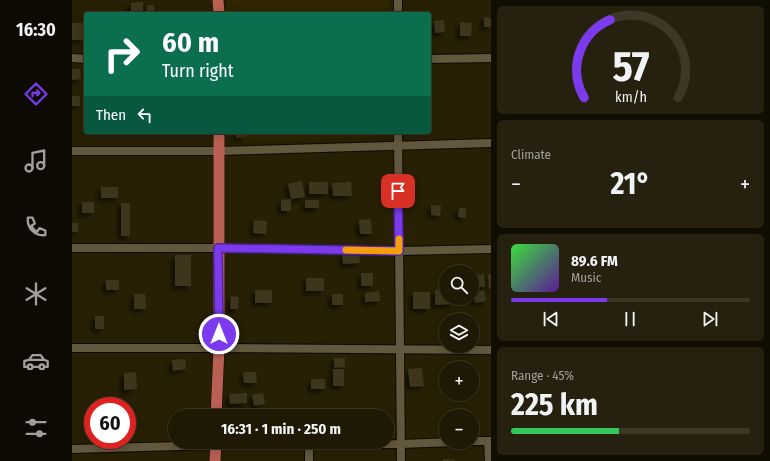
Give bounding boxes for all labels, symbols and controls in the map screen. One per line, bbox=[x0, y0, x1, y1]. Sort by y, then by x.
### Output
text: 16:30 bbox=[16, 19, 56, 41]
text: 60 m bbox=[162, 26, 219, 59]
icon: right bbox=[96, 28, 148, 80]
text: 57 bbox=[612, 42, 649, 92]
text: Turn right bbox=[162, 60, 234, 82]
icon: directions bbox=[22, 80, 50, 108]
text: km/h bbox=[615, 88, 646, 105]
icon: left bbox=[134, 104, 156, 126]
text: Then bbox=[96, 106, 126, 124]
icon: music bbox=[22, 147, 50, 175]
text: Climate bbox=[511, 147, 551, 162]
text: 21° bbox=[610, 166, 651, 202]
text: − bbox=[511, 171, 521, 198]
text: + bbox=[740, 171, 750, 198]
pin bbox=[381, 174, 415, 208]
icon: arrive bbox=[387, 180, 409, 202]
icon: phone bbox=[22, 213, 50, 241]
text: 89.6 FM bbox=[571, 252, 618, 270]
map controls bbox=[439, 265, 479, 449]
button: search bbox=[439, 265, 479, 305]
text: Music bbox=[571, 270, 601, 285]
icon: climate bbox=[22, 280, 50, 308]
icon: previous bbox=[540, 308, 562, 330]
icon: pause bbox=[619, 308, 641, 330]
icon: next bbox=[699, 308, 721, 330]
position arrow bbox=[198, 313, 240, 355]
button: layers bbox=[439, 313, 479, 353]
icon: car bbox=[22, 347, 50, 375]
button: + bbox=[439, 361, 479, 401]
text: Range · 45% bbox=[511, 368, 574, 383]
text: 225 km bbox=[511, 387, 598, 423]
speed limit sign: 60 bbox=[84, 397, 136, 449]
button: − bbox=[439, 409, 479, 449]
icon: filters bbox=[22, 414, 50, 442]
text: 16:31 · 1 min · 250 m bbox=[221, 420, 341, 438]

